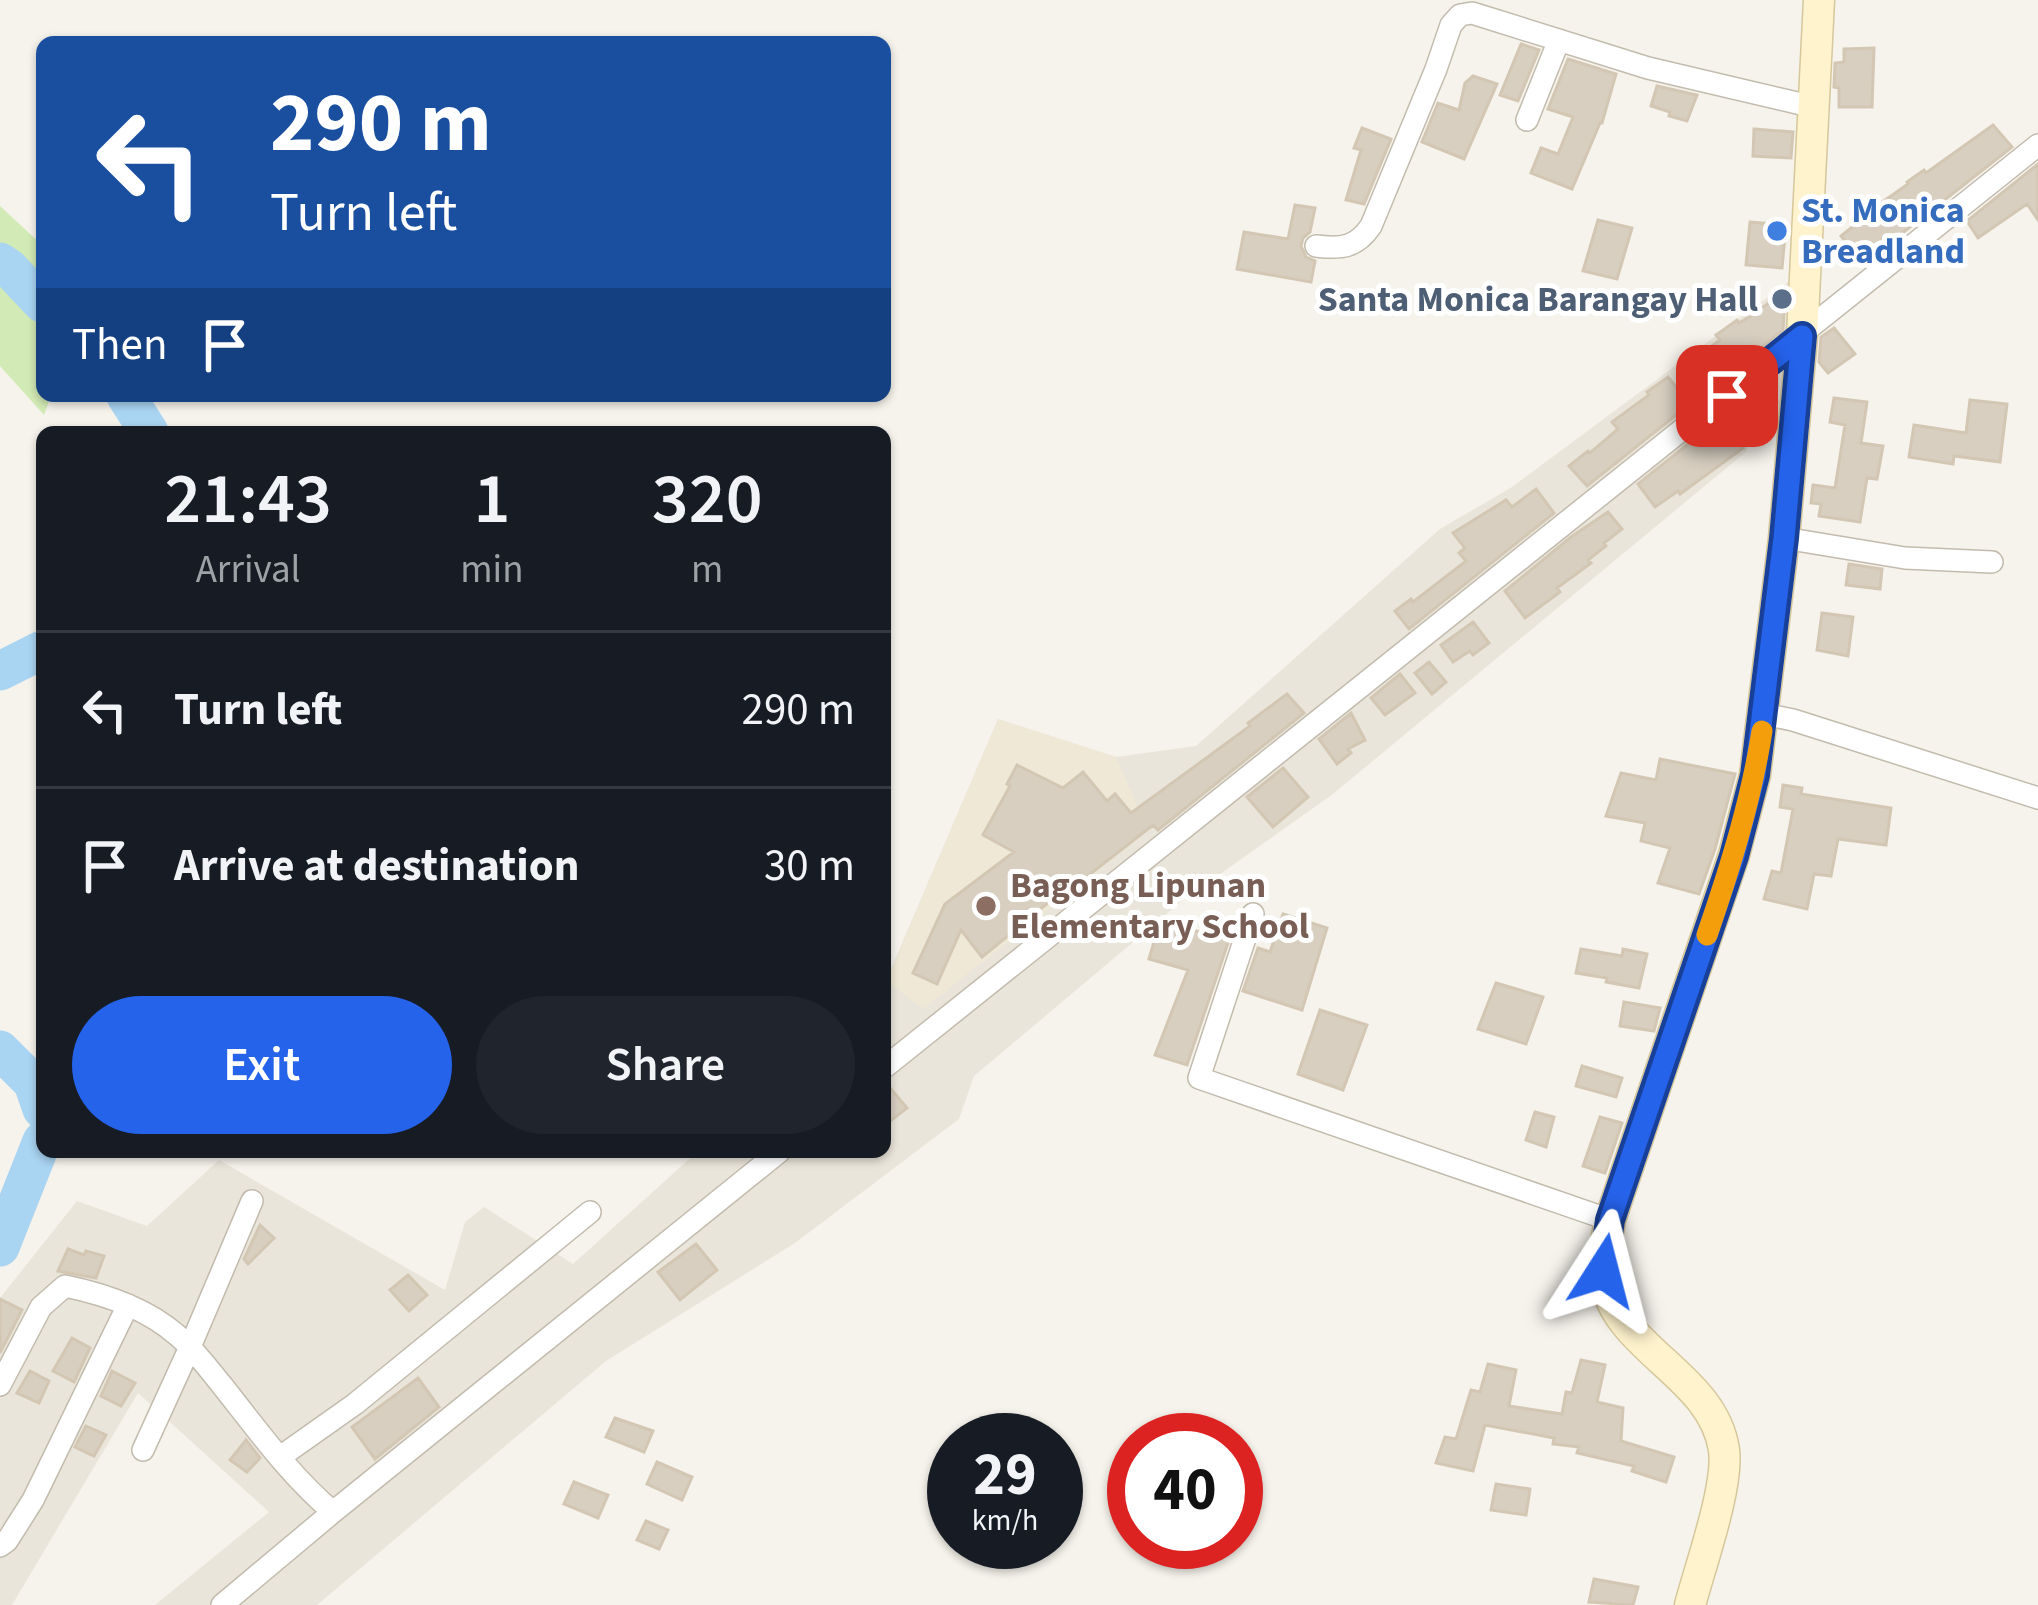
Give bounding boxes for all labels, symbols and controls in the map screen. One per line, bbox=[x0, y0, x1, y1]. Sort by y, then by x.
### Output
text: 290 m bbox=[270, 64, 492, 184]
icon: left bbox=[72, 84, 228, 240]
text: Turn left bbox=[270, 175, 457, 252]
place label: St. Monica Breadland bbox=[1801, 185, 1965, 277]
marker: St. Monica Breadland bbox=[1764, 218, 1790, 244]
place label: Santa Monica Barangay Hall bbox=[1318, 274, 1758, 325]
marker: Santa Monica Barangay Hall bbox=[1769, 286, 1795, 312]
icon: arrive bbox=[192, 312, 258, 378]
text: Then bbox=[72, 313, 168, 377]
pin bbox=[1676, 345, 1778, 447]
icon: arrive bbox=[1694, 363, 1760, 429]
text: 21:43 bbox=[164, 448, 332, 551]
text: 1 bbox=[473, 448, 510, 551]
text: 320 bbox=[652, 448, 763, 551]
text: Arrival bbox=[196, 542, 301, 598]
text: min bbox=[460, 542, 524, 598]
text: m bbox=[691, 542, 723, 598]
icon: left bbox=[72, 677, 138, 743]
text: Turn left bbox=[174, 678, 342, 742]
text: 290 m bbox=[742, 678, 855, 742]
icon: arrive bbox=[72, 833, 138, 899]
text: Arrive at destination bbox=[174, 834, 579, 898]
text: 30 m bbox=[764, 834, 855, 898]
place label: Bagong Lipunan Elementary School bbox=[1010, 860, 1309, 952]
marker: Bagong Lipunan Elementary School bbox=[973, 893, 999, 919]
button: Exit bbox=[72, 996, 452, 1134]
button: Share bbox=[476, 996, 855, 1134]
position arrow bbox=[1540, 1208, 1666, 1334]
speed limit sign: 40 bbox=[1107, 1413, 1263, 1569]
text: 29 bbox=[973, 1433, 1037, 1518]
text: km/h bbox=[972, 1499, 1038, 1542]

